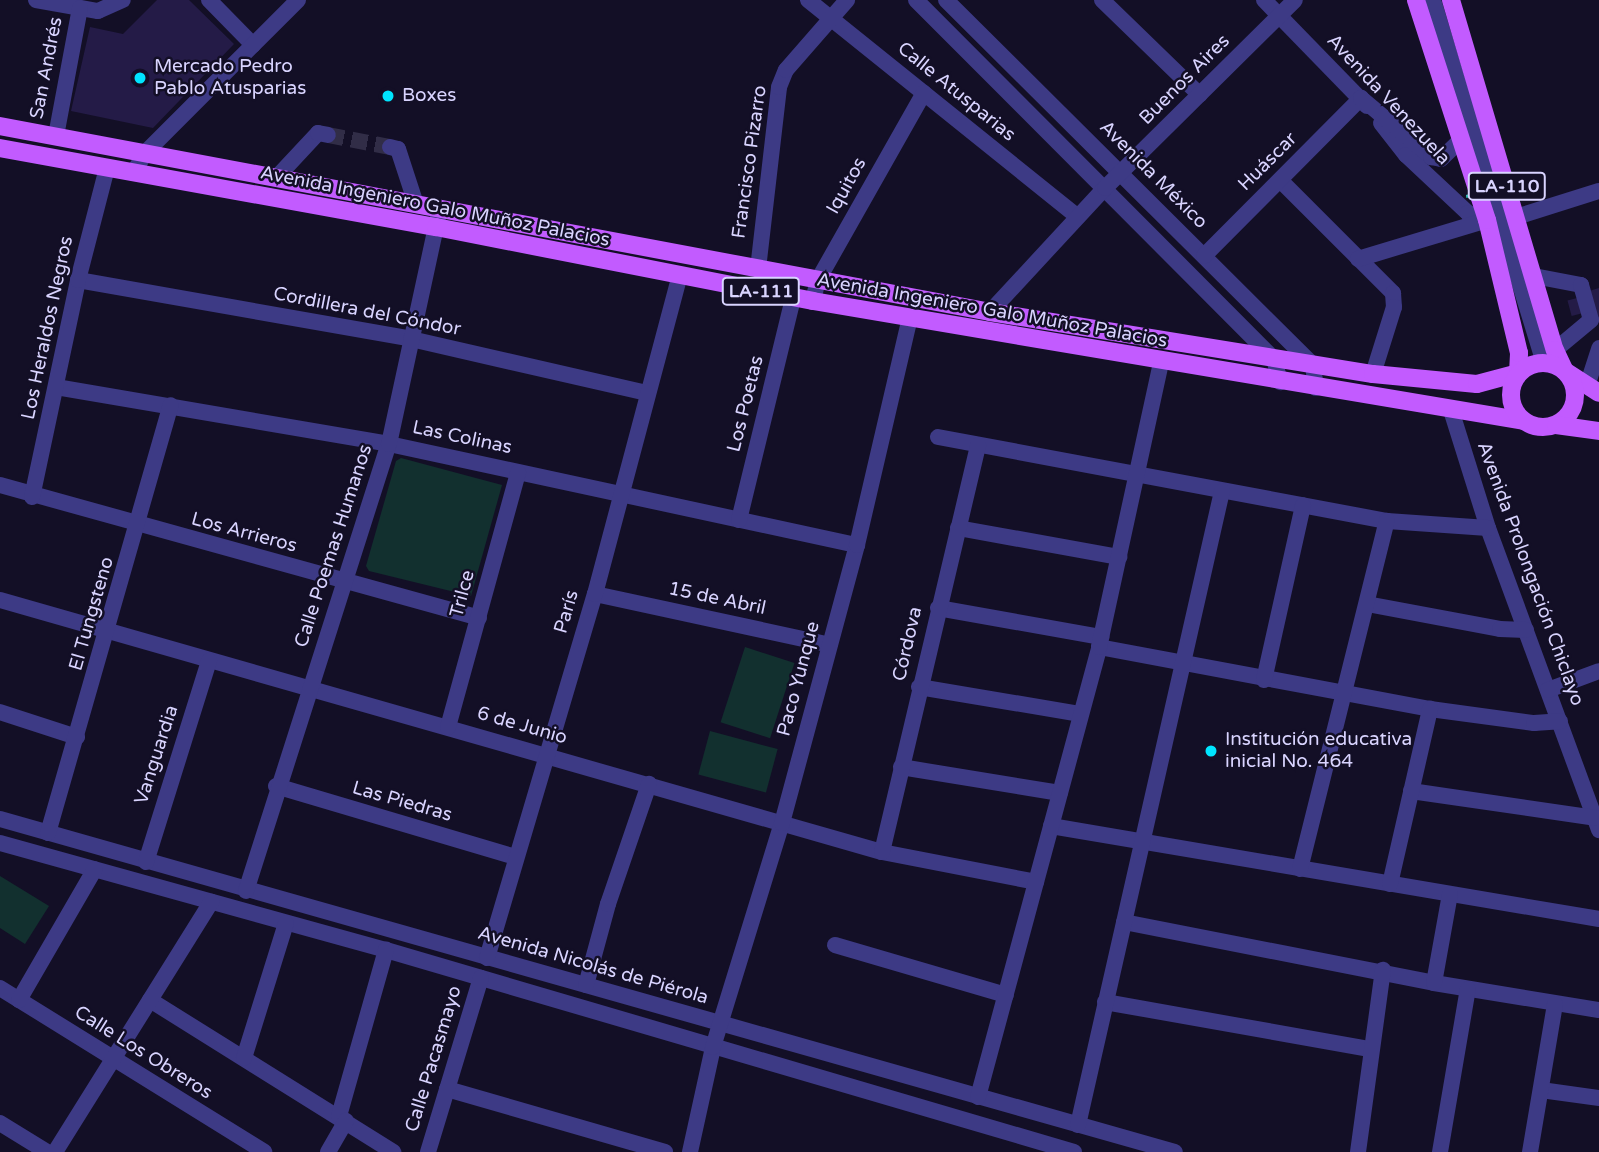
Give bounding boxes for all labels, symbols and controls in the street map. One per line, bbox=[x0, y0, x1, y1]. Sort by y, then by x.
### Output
street label: San Andrés bbox=[26, 15, 68, 121]
street label: Buenos Aires bbox=[1135, 30, 1235, 130]
street label: Avenida Venezuela bbox=[1322, 30, 1454, 170]
street label: Calle Atusparias bbox=[892, 37, 1020, 147]
place label: Mercado Pedro Pablo Atusparias bbox=[154, 56, 306, 100]
marker: Mercado Pedro Pablo Atusparias bbox=[132, 70, 148, 86]
street label: Francisco Pizarro bbox=[728, 84, 772, 240]
place label: Boxes bbox=[402, 85, 456, 107]
marker: Boxes bbox=[380, 88, 396, 104]
street label: Avenida México bbox=[1094, 116, 1212, 234]
street label: Huáscar bbox=[1234, 128, 1302, 196]
street label: Iquitos bbox=[822, 154, 872, 218]
street label: Avenida Ingeniero Galo Muñoz Palacios bbox=[258, 162, 612, 252]
road number: LA-110 bbox=[1467, 172, 1547, 201]
street label: Los Heraldos Negros bbox=[17, 234, 79, 422]
street label: Avenida Ingeniero Galo Muñoz Palacios bbox=[815, 269, 1169, 353]
road number: LA-111 bbox=[721, 276, 801, 306]
street label: Cordillera del Cóndor bbox=[271, 283, 463, 341]
street label: Los Poetas bbox=[723, 353, 769, 455]
street label: Las Colinas bbox=[410, 416, 514, 460]
street label: Avenida Prolongación Chiclayo bbox=[1472, 439, 1588, 709]
street label: Calle Poemas Humanos bbox=[290, 442, 378, 650]
street label: Los Arrieros bbox=[189, 508, 299, 558]
street label: El Tungsteno bbox=[65, 554, 119, 674]
street label: Trilce bbox=[446, 568, 480, 620]
street label: 15 de Abril bbox=[666, 578, 768, 620]
street label: París bbox=[550, 588, 584, 636]
street label: Córdova bbox=[888, 605, 928, 683]
street label: Paco Yunque bbox=[773, 619, 825, 739]
street label: Vanguardia bbox=[130, 702, 184, 808]
street label: 6 de Junio bbox=[474, 702, 570, 750]
place label: Institución educativa inicial No. 464 bbox=[1225, 729, 1412, 773]
marker: Institución educativa inicial No. 464 bbox=[1203, 743, 1219, 759]
street label: Las Piedras bbox=[349, 777, 455, 827]
street label: Avenida Nicolás de Piérola bbox=[475, 922, 711, 1010]
street label: Calle Pacasmayo bbox=[401, 983, 467, 1135]
street label: Calle Los Obreros bbox=[70, 1001, 216, 1105]

